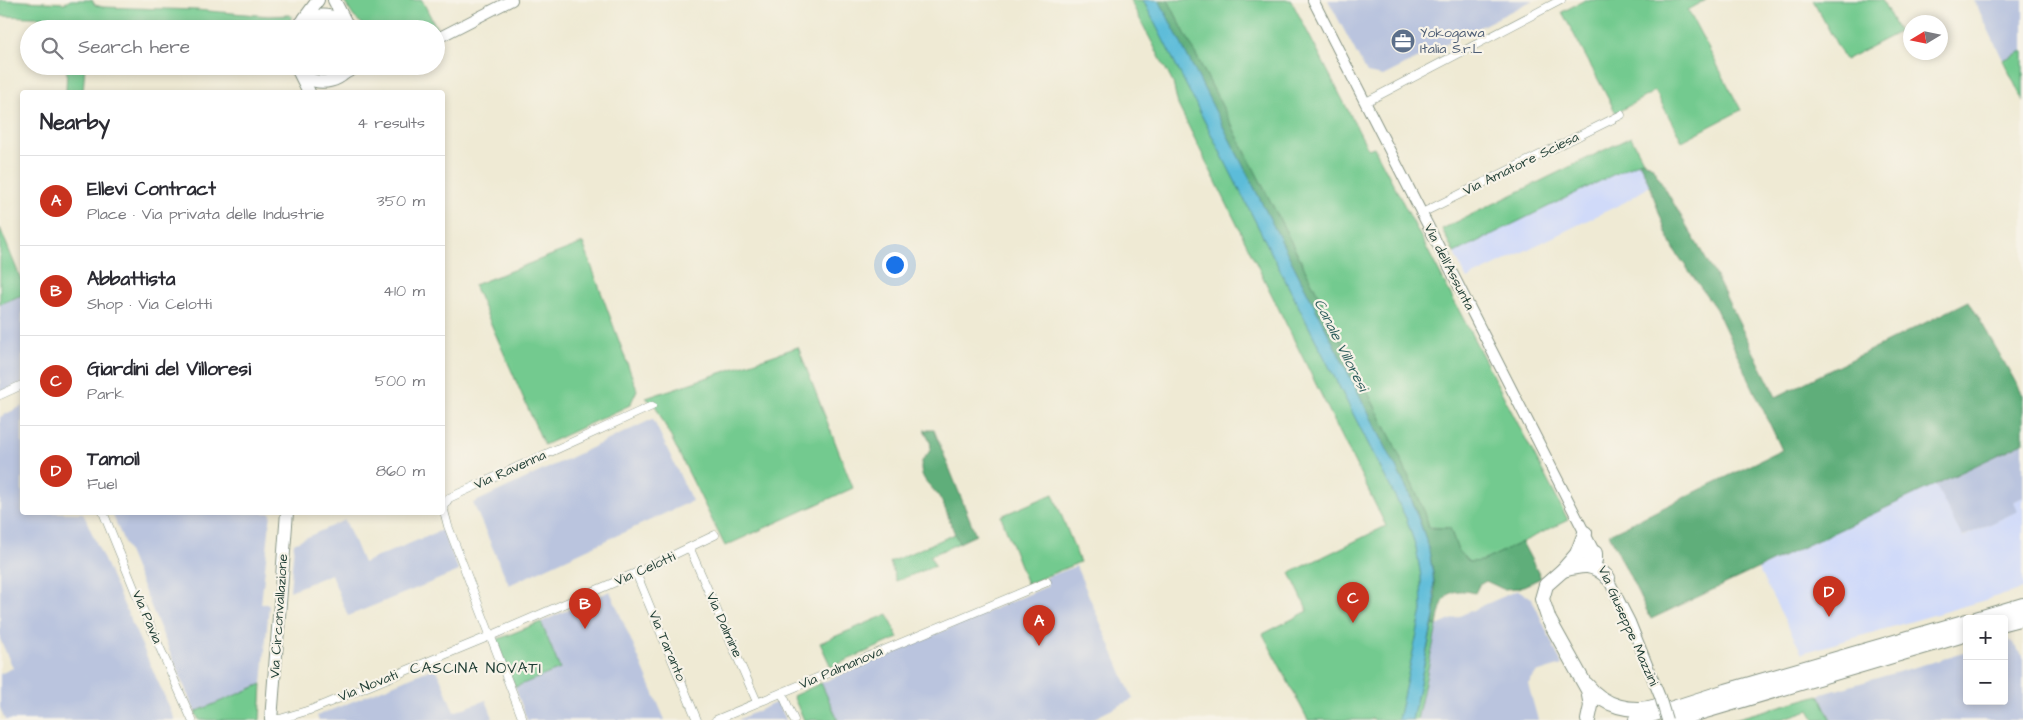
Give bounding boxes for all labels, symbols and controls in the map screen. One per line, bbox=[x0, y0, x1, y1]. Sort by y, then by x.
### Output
north arrow bbox=[1903, 15, 1948, 60]
search box bbox=[20, 20, 445, 75]
place label: Yokogawa Italia S.r.L bbox=[1420, 23, 1485, 59]
office icon: Yokogawa Italia S.r.L bbox=[1390, 28, 1416, 54]
icon: search bbox=[38, 34, 66, 62]
text: Search here bbox=[78, 34, 190, 61]
text: Nearby bbox=[40, 108, 110, 137]
text: 4 results bbox=[357, 112, 425, 134]
street label: Via Amatore Sciesa bbox=[1460, 127, 1582, 201]
text: Ellevi Contract bbox=[87, 176, 216, 203]
text: A bbox=[51, 190, 61, 212]
text: 350 m bbox=[377, 190, 425, 212]
text: Place · Via privata delle Industrie bbox=[87, 203, 324, 225]
street label: Via dell'Assunta bbox=[1419, 220, 1479, 314]
your location bbox=[882, 252, 908, 278]
text: Abbattista bbox=[87, 266, 175, 293]
text: B bbox=[50, 280, 62, 302]
text: 410 m bbox=[383, 280, 425, 302]
text: Shop · Via Celotti bbox=[87, 293, 212, 315]
water label: Canale Villoresi bbox=[1309, 295, 1374, 396]
text: Giardini del Villoresi bbox=[87, 356, 251, 383]
text: C bbox=[50, 370, 62, 392]
text: 500 m bbox=[375, 370, 425, 392]
text: Park bbox=[87, 383, 124, 405]
street label: Via Ravenna bbox=[471, 445, 549, 495]
text: Tamoil bbox=[87, 446, 140, 473]
text: D bbox=[51, 460, 61, 482]
text: 860 m bbox=[376, 460, 425, 482]
text: Fuel bbox=[87, 473, 117, 495]
street label: Via Celotti bbox=[611, 547, 679, 591]
street label: Via Circonvallazione bbox=[265, 553, 293, 679]
street label: Via Giuseppe Mazzini bbox=[1592, 563, 1664, 689]
pin: D bbox=[1813, 576, 1845, 617]
pin: C bbox=[1337, 582, 1369, 623]
street label: Via Pavia bbox=[127, 587, 167, 647]
pin: B bbox=[569, 588, 601, 629]
street label: Via Dalmine bbox=[701, 589, 747, 661]
pin: A bbox=[1023, 605, 1055, 646]
street label: Via Taranto bbox=[643, 608, 691, 684]
map controls bbox=[1963, 615, 2008, 705]
button: + bbox=[1963, 615, 2008, 660]
street label: Via Palmanova bbox=[796, 641, 886, 695]
district label: CASCINA NOVATI bbox=[410, 658, 542, 679]
button: − bbox=[1963, 660, 2008, 705]
street label: Via Novati bbox=[335, 665, 401, 707]

